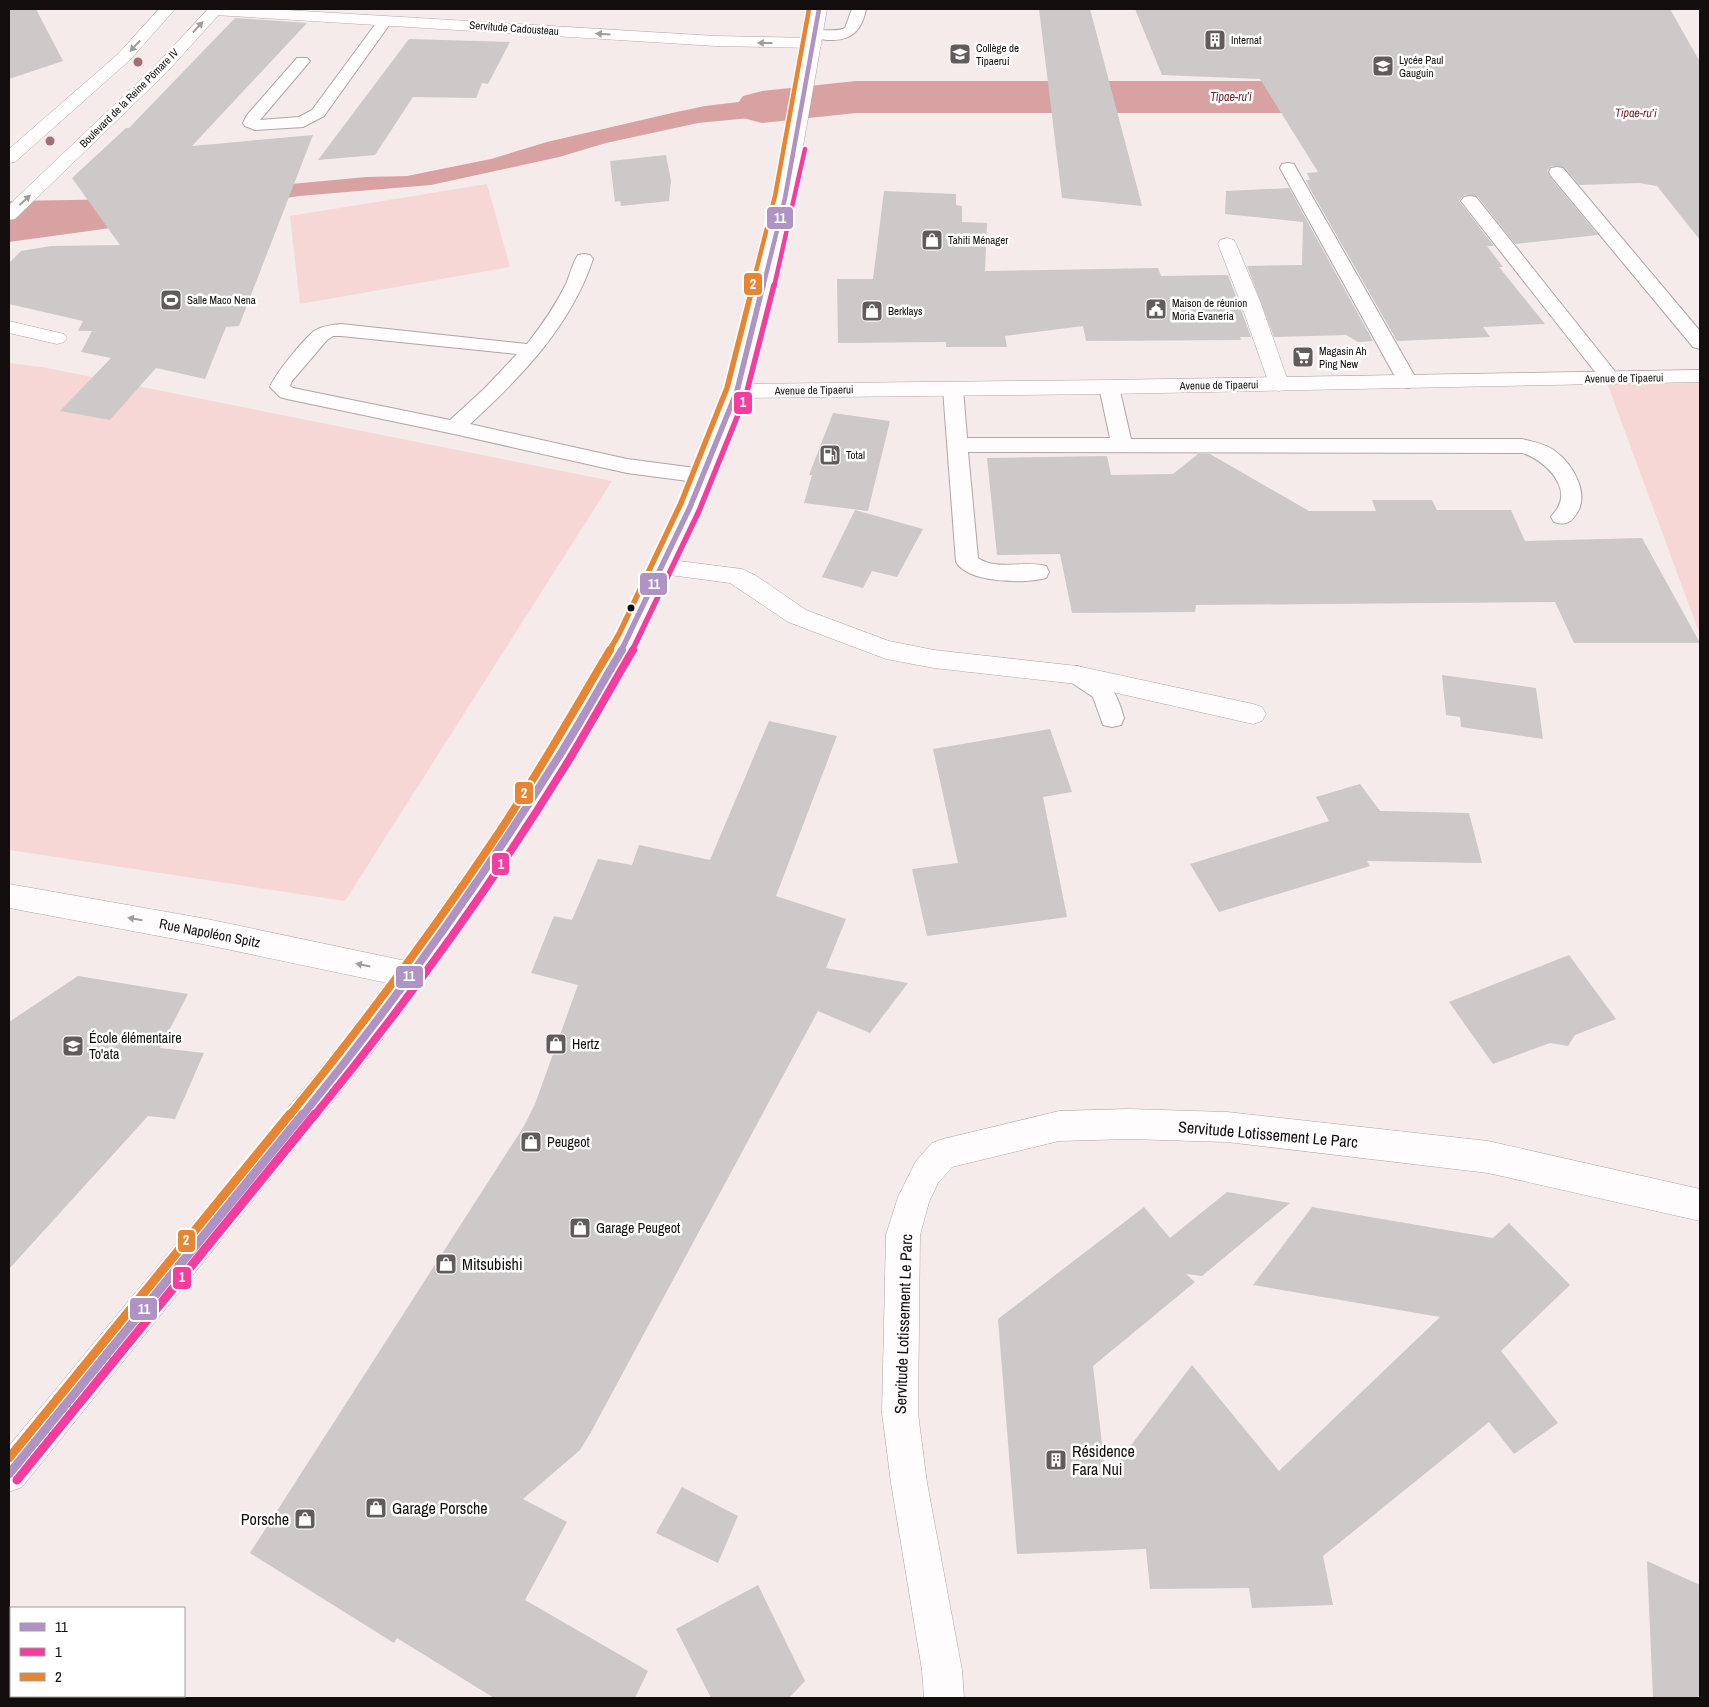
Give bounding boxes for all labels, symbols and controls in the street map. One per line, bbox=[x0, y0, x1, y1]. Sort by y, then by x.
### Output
street label: Servitude Cadousteau bbox=[469, 18, 559, 38]
one-way arrow bbox=[193, 21, 204, 34]
building icon: Internat bbox=[1203, 28, 1227, 52]
one-way arrow bbox=[594, 30, 610, 38]
place label: Internat bbox=[1231, 33, 1262, 47]
one-way arrow bbox=[129, 39, 141, 51]
one-way arrow bbox=[757, 39, 773, 47]
place label: Collège de Tipaerui bbox=[976, 41, 1019, 68]
school or university icon: Collège de Tipaerui bbox=[948, 42, 972, 66]
street label: Boulevard de la Reine Pōmare IV bbox=[77, 46, 181, 150]
place label: Lycée Paul Gauguin bbox=[1399, 53, 1443, 80]
school or university icon: Lycée Paul Gauguin bbox=[1371, 54, 1395, 78]
water label: Tipae-ru’i bbox=[1210, 89, 1252, 105]
water label: Tipae-ru’i bbox=[1615, 105, 1657, 121]
one-way arrow bbox=[18, 195, 31, 206]
line badge: 11 bbox=[766, 206, 794, 230]
text: 11 bbox=[774, 209, 787, 227]
shop icon: Tahiti Ménager bbox=[920, 228, 944, 252]
place label: Tahiti Ménager bbox=[948, 233, 1008, 247]
line badge: 2 bbox=[743, 272, 763, 296]
text: 2 bbox=[750, 275, 756, 293]
sports icon: Salle Maco Nena bbox=[159, 288, 183, 312]
place label: Salle Maco Nena bbox=[187, 293, 256, 307]
place label: Maison de réunion Moria Evaneria bbox=[1172, 296, 1247, 323]
public building icon: Maison de réunion Moria Evaneria bbox=[1144, 297, 1168, 321]
shop icon: Berklays bbox=[860, 299, 884, 323]
place label: Berklays bbox=[888, 304, 923, 318]
place label: Magasin Ah Ping New bbox=[1319, 344, 1367, 371]
supermarket icon: Magasin Ah Ping New bbox=[1291, 345, 1315, 369]
street label: Avenue de Tipaerui bbox=[1584, 370, 1663, 386]
street label: Avenue de Tipaerui bbox=[1179, 377, 1258, 393]
street label: Avenue de Tipaerui bbox=[774, 382, 853, 398]
line badge: 1 bbox=[733, 391, 753, 415]
text: 1 bbox=[740, 393, 747, 411]
fuel station icon: Total bbox=[818, 443, 842, 467]
place label: Total bbox=[846, 448, 865, 462]
line badge: 11 bbox=[639, 572, 668, 596]
text: 11 bbox=[648, 575, 661, 593]
unlabelled marker bbox=[626, 603, 636, 613]
line badge: 2 bbox=[514, 781, 534, 805]
text: 2 bbox=[521, 784, 527, 802]
line badge: 1 bbox=[491, 852, 510, 876]
text: 1 bbox=[498, 855, 505, 873]
one-way arrow bbox=[127, 914, 143, 922]
street label: Rue Napoléon Spitz bbox=[158, 914, 262, 952]
one-way arrow bbox=[356, 961, 371, 969]
line badge: 11 bbox=[395, 965, 424, 989]
text: 11 bbox=[403, 967, 416, 985]
place label: École élémentaire To'ata bbox=[89, 1029, 182, 1063]
shop icon: Hertz bbox=[544, 1032, 568, 1056]
school or university icon: École élémentaire To'ata bbox=[61, 1034, 85, 1058]
place label: Hertz bbox=[572, 1035, 600, 1053]
street label: Servitude Lotissement Le Parc bbox=[1177, 1115, 1359, 1153]
shop icon: Peugeot bbox=[519, 1130, 543, 1154]
place label: Peugeot bbox=[547, 1133, 590, 1151]
shop icon: Garage Peugeot bbox=[568, 1216, 592, 1240]
place label: Garage Peugeot bbox=[596, 1219, 680, 1237]
line badge: 2 bbox=[177, 1229, 196, 1253]
text: 2 bbox=[183, 1231, 189, 1249]
street label: Servitude Lotissement Le Parc bbox=[889, 1233, 917, 1414]
shop icon: Mitsubishi bbox=[434, 1252, 458, 1276]
place label: Mitsubishi bbox=[462, 1253, 523, 1275]
line badge: 1 bbox=[172, 1266, 192, 1290]
text: 1 bbox=[179, 1268, 186, 1286]
line badge: 11 bbox=[129, 1297, 158, 1321]
text: 11 bbox=[138, 1300, 151, 1318]
place label: Résidence Fara Nui bbox=[1072, 1440, 1135, 1480]
building icon: Résidence Fara Nui bbox=[1044, 1448, 1068, 1472]
shop icon: Garage Porsche bbox=[364, 1496, 388, 1520]
place label: Garage Porsche bbox=[392, 1497, 488, 1519]
shop icon: Porsche bbox=[293, 1507, 317, 1531]
place label: Porsche bbox=[241, 1508, 289, 1530]
legend bbox=[10, 1607, 185, 1697]
text: 11 bbox=[55, 1616, 68, 1637]
text: 1 bbox=[55, 1641, 62, 1662]
text: 2 bbox=[55, 1666, 62, 1687]

